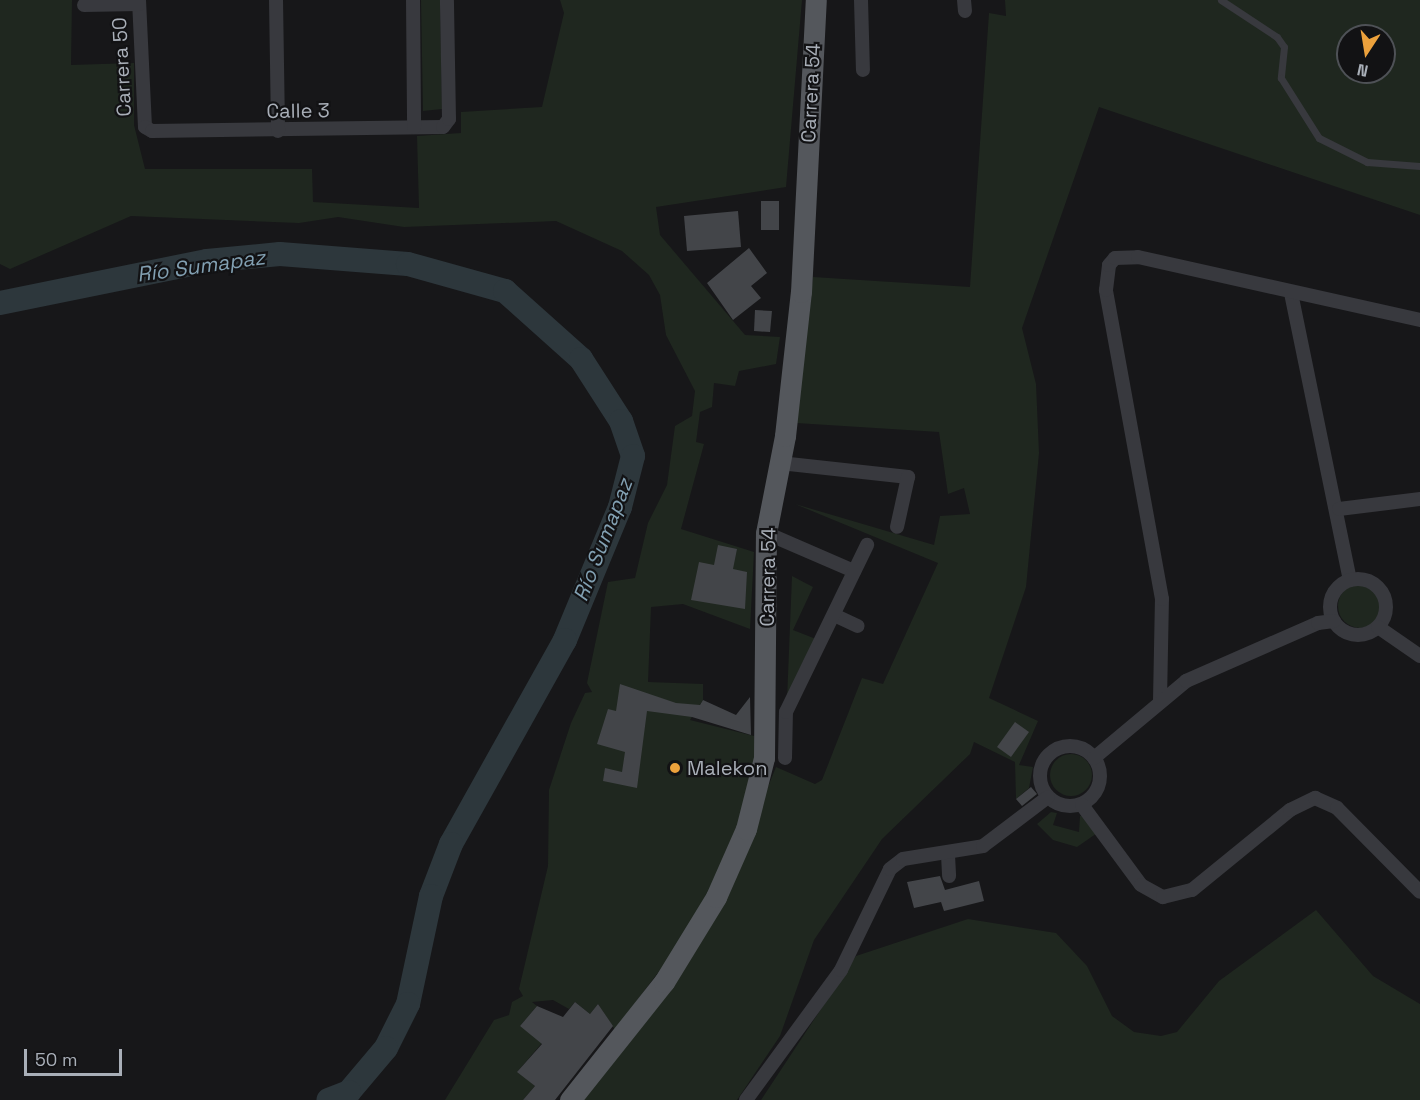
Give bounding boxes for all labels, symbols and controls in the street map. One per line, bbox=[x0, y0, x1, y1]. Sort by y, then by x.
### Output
street label: Carrera 50 bbox=[107, 17, 137, 117]
north arrow bbox=[1336, 24, 1396, 84]
street label: Carrera 54 bbox=[796, 43, 826, 143]
text: N bbox=[1355, 59, 1370, 82]
street label: Calle 3 bbox=[266, 98, 330, 124]
water label: Río Sumapaz bbox=[135, 245, 267, 287]
water label: Río Sumapaz bbox=[568, 475, 638, 605]
street label: Carrera 54 bbox=[755, 527, 781, 627]
place label: Malekon bbox=[687, 756, 767, 780]
marker: Malekon bbox=[668, 761, 682, 775]
scale bar bbox=[27, 1037, 124, 1075]
text: 50 m bbox=[35, 1048, 77, 1071]

